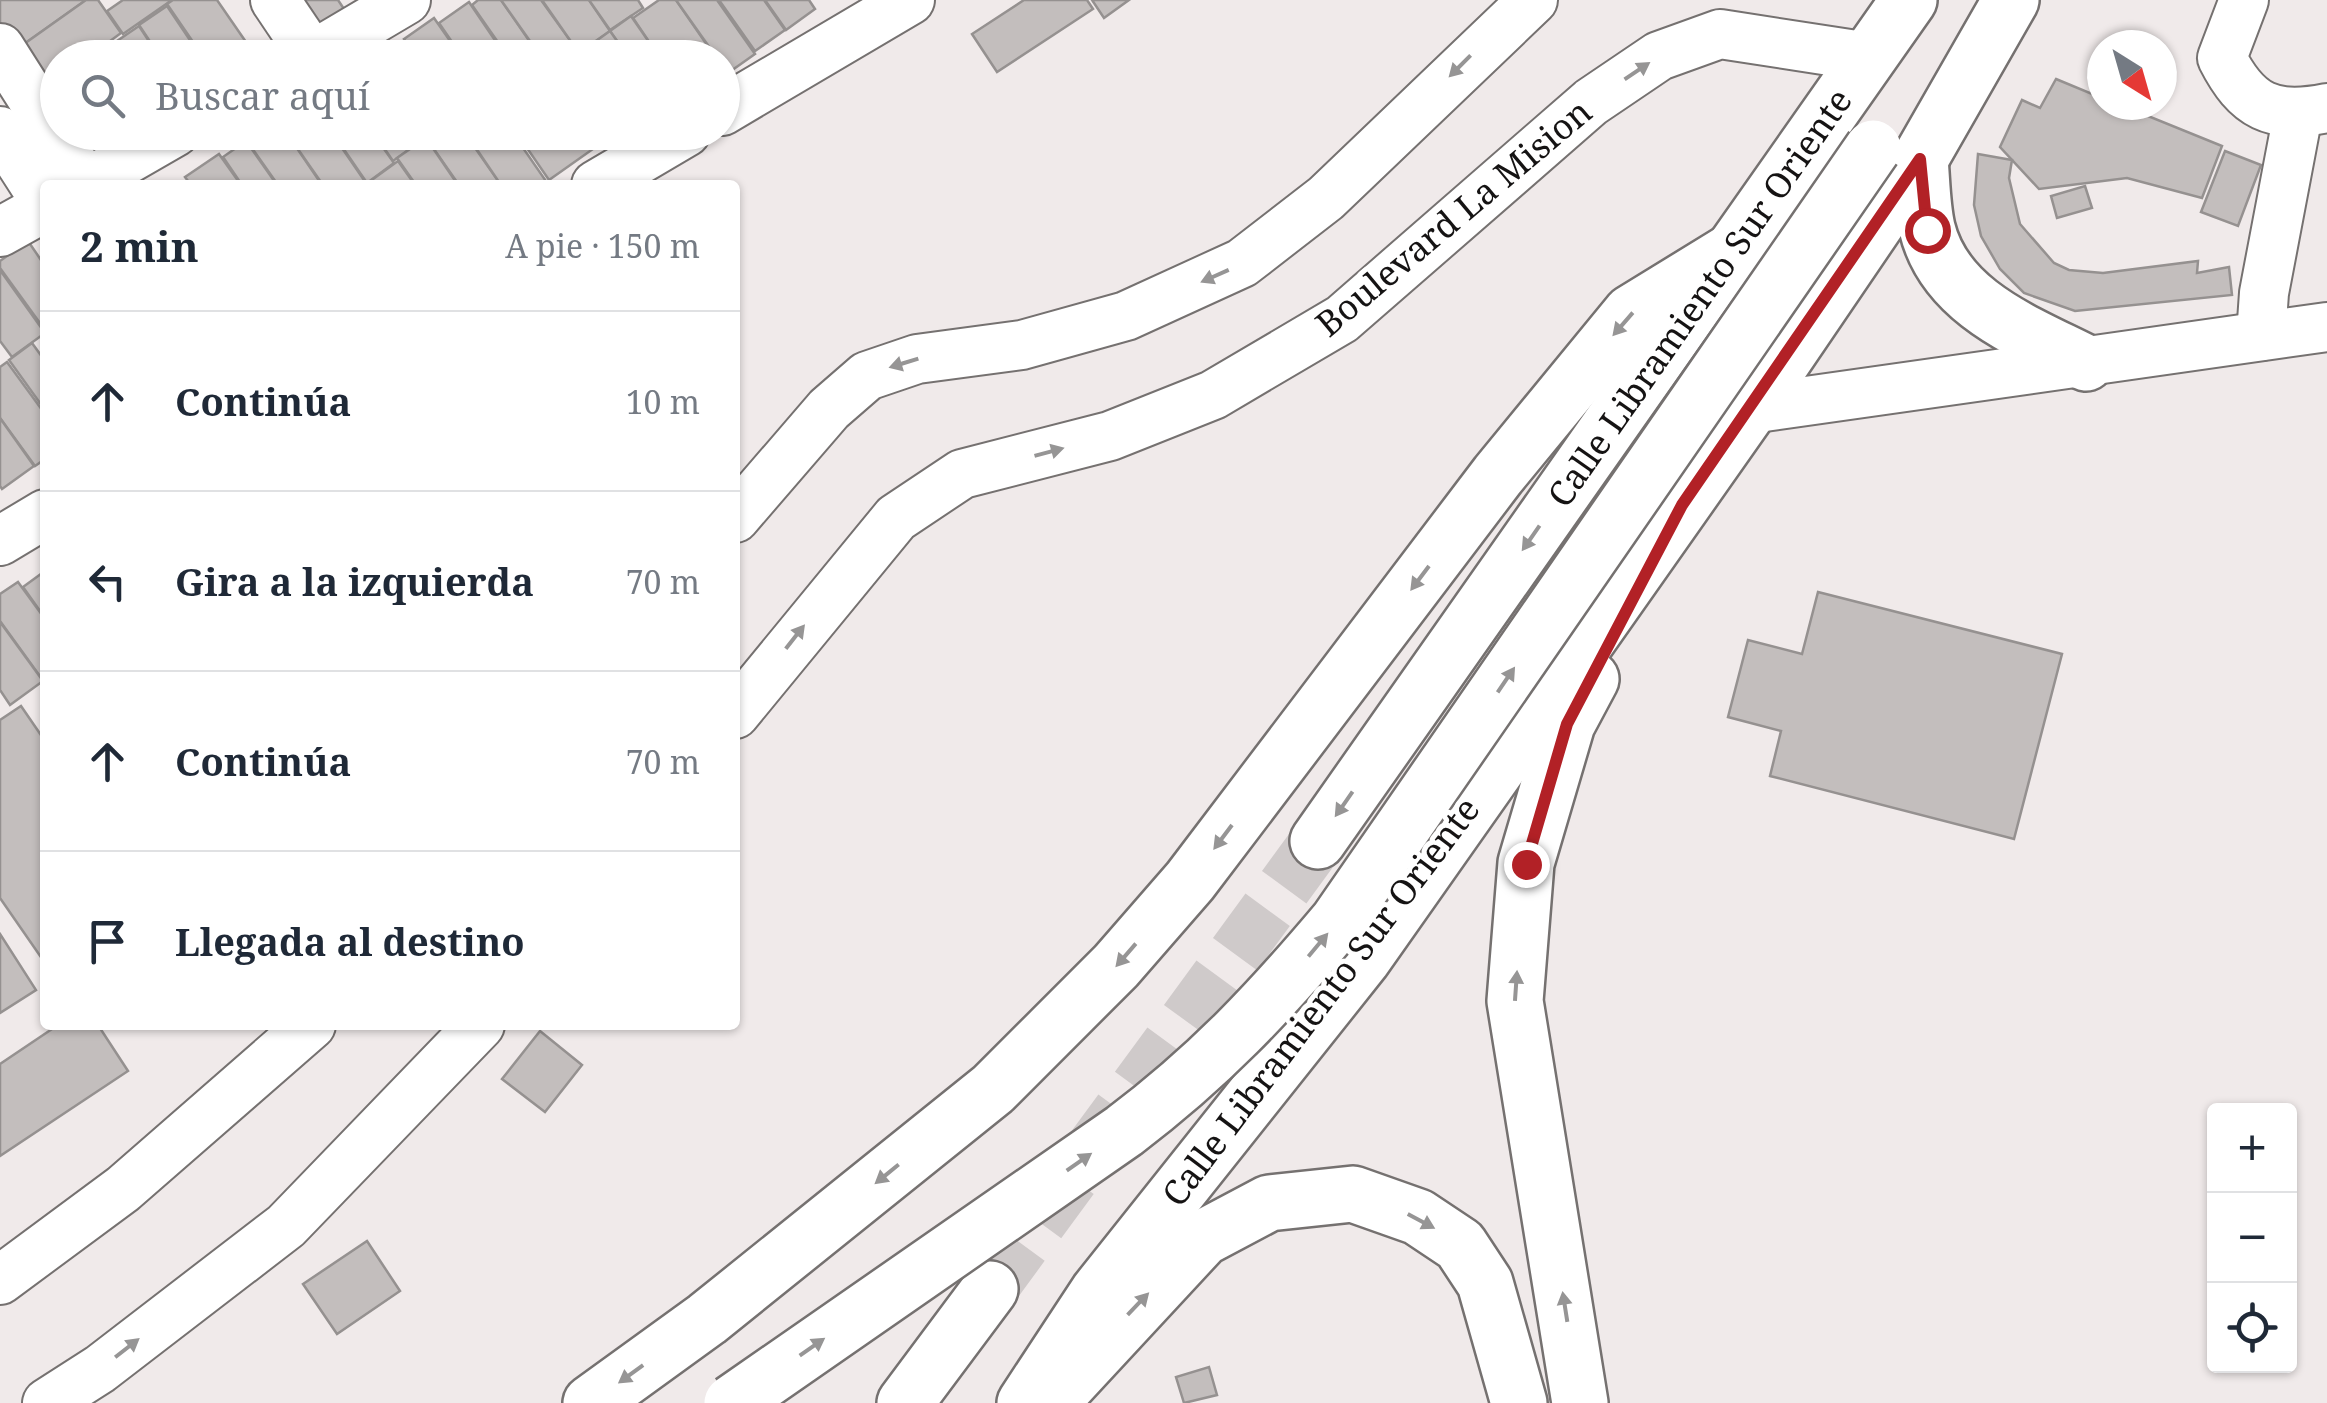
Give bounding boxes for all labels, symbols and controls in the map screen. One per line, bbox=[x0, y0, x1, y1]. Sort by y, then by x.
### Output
north arrow bbox=[2087, 30, 2177, 120]
search box bbox=[40, 40, 740, 150]
one-way arrow bbox=[1449, 53, 1473, 77]
one-way arrow bbox=[1624, 62, 1651, 81]
icon: search bbox=[75, 68, 130, 123]
text: Buscar aquí bbox=[155, 69, 370, 121]
street label: Calle Libramiento Sur Oriente bbox=[1536, 79, 1862, 516]
street label: Boulevard La Mision bbox=[1305, 88, 1601, 346]
route start bbox=[1905, 208, 1951, 254]
text: 2 min bbox=[80, 217, 199, 274]
text: A pie · 150 m bbox=[505, 224, 700, 267]
one-way arrow bbox=[1200, 267, 1229, 284]
one-way arrow bbox=[1612, 311, 1634, 336]
one-way arrow bbox=[889, 357, 919, 372]
icon: ahead bbox=[80, 374, 135, 429]
text: Continúa bbox=[175, 375, 351, 427]
text: 10 m bbox=[626, 380, 700, 423]
one-way arrow bbox=[1034, 444, 1065, 459]
one-way arrow bbox=[1522, 525, 1541, 552]
icon: left bbox=[80, 554, 135, 609]
text: Gira a la izquierda bbox=[175, 555, 534, 607]
text: 70 m bbox=[626, 560, 700, 603]
one-way arrow bbox=[1410, 565, 1430, 591]
one-way arrow bbox=[784, 624, 804, 650]
one-way arrow bbox=[1496, 666, 1515, 693]
icon: ahead bbox=[80, 734, 135, 789]
text: Continúa bbox=[175, 735, 351, 787]
text: 70 m bbox=[626, 740, 700, 783]
street label: Calle Libramiento Sur Oriente bbox=[1150, 787, 1489, 1215]
one-way arrow bbox=[1335, 791, 1354, 818]
one-way arrow bbox=[1213, 824, 1234, 850]
route end bbox=[1504, 842, 1550, 888]
icon: arrive bbox=[80, 914, 135, 969]
text: Llegada al destino bbox=[175, 915, 525, 967]
one-way arrow bbox=[1307, 932, 1329, 957]
one-way arrow bbox=[1115, 942, 1137, 967]
one-way arrow bbox=[1508, 969, 1524, 1001]
map controls bbox=[2207, 1103, 2297, 1373]
button: + bbox=[2207, 1103, 2297, 1193]
one-way arrow bbox=[1065, 1153, 1092, 1172]
one-way arrow bbox=[874, 1163, 900, 1184]
button: − bbox=[2207, 1193, 2297, 1283]
one-way arrow bbox=[1406, 1212, 1435, 1229]
button: locate bbox=[2207, 1283, 2297, 1373]
one-way arrow bbox=[1557, 1290, 1572, 1322]
one-way arrow bbox=[1126, 1293, 1150, 1317]
one-way arrow bbox=[114, 1337, 140, 1358]
one-way arrow bbox=[798, 1338, 825, 1357]
one-way arrow bbox=[618, 1364, 644, 1383]

